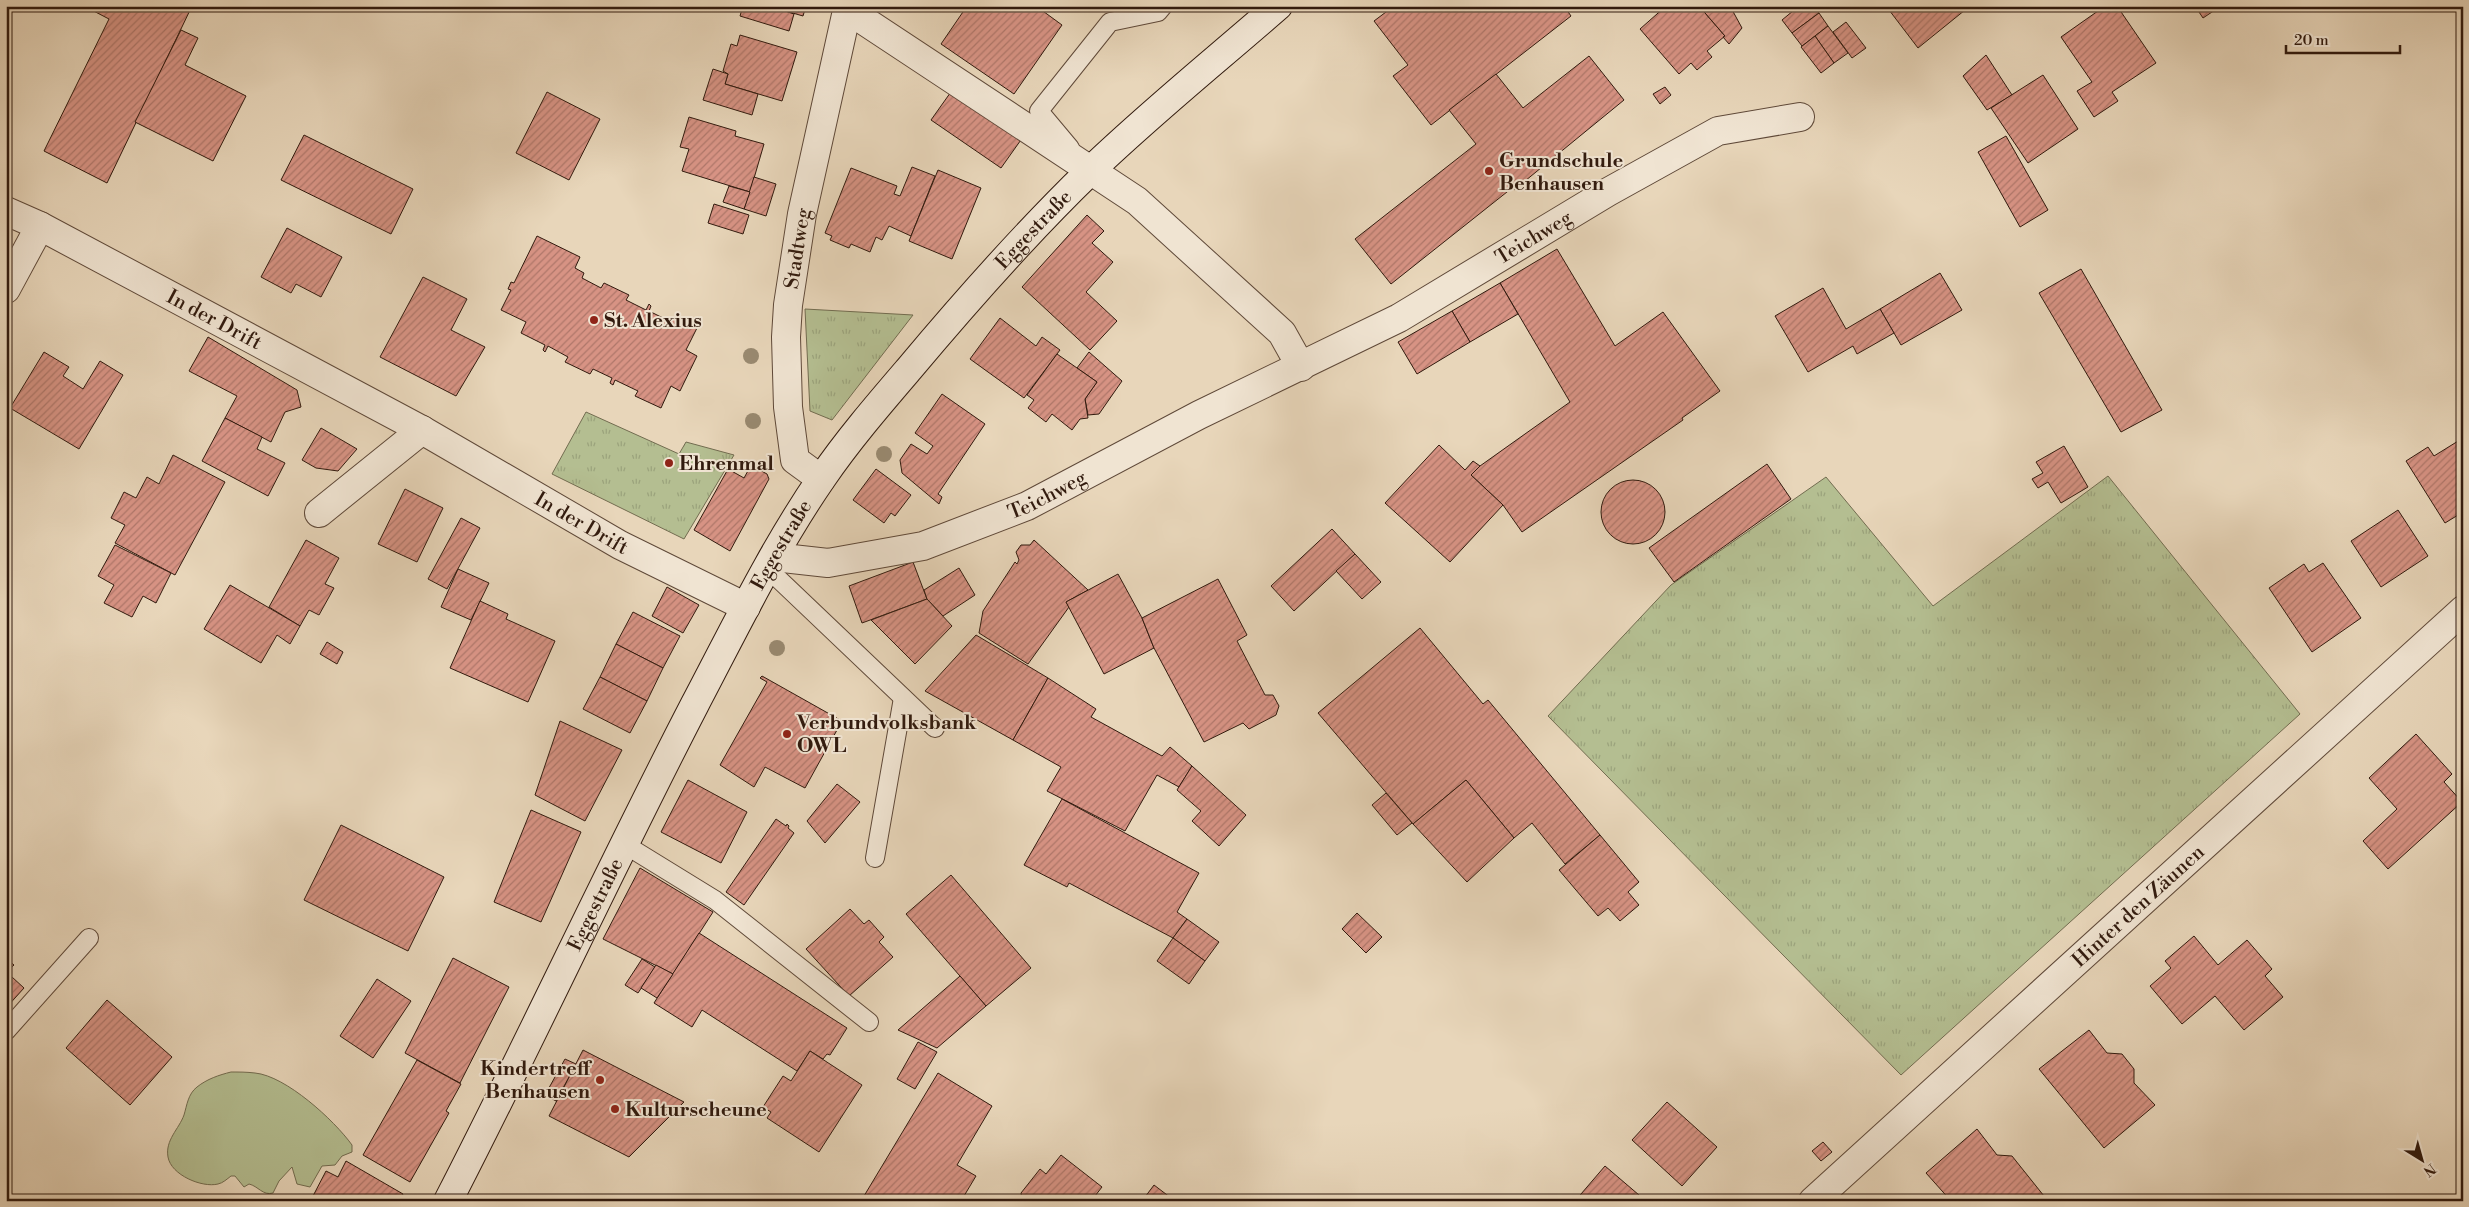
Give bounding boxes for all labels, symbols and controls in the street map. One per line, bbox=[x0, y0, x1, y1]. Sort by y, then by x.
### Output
scale bar bbox=[2286, 22, 2400, 54]
text: 20 m bbox=[2294, 31, 2329, 50]
place label: Grundschule Benhausen bbox=[1499, 149, 1624, 197]
marker: Grundschule Benhausen bbox=[1483, 165, 1495, 177]
street label: Eggestraße bbox=[991, 185, 1078, 275]
street label: Stadtweg bbox=[780, 205, 817, 291]
street label: Teichweg bbox=[1491, 205, 1577, 271]
street label: In der Drift bbox=[162, 285, 266, 356]
place label: St. Alexius bbox=[604, 309, 702, 334]
marker: St. Alexius bbox=[588, 314, 600, 326]
place label: Ehrenmal bbox=[679, 452, 774, 477]
marker: Ehrenmal bbox=[663, 457, 675, 469]
street label: Teichweg bbox=[1005, 466, 1092, 526]
street label: In der Drift bbox=[530, 487, 632, 561]
street label: Eggestraße bbox=[746, 496, 818, 595]
place label: Verbundvolksbank OWL bbox=[796, 711, 977, 759]
marker: Verbundvolksbank OWL bbox=[781, 728, 793, 740]
street label: Hinter den Zäunen bbox=[2067, 840, 2210, 973]
street label: Eggestraße bbox=[563, 854, 629, 956]
place label: Kindertreff Benhausen bbox=[480, 1057, 593, 1105]
marker: Kindertreff Benhausen bbox=[594, 1074, 606, 1086]
place label: Kulturscheune bbox=[625, 1098, 767, 1123]
marker: Kulturscheune bbox=[609, 1103, 621, 1115]
north arrow bbox=[2396, 1134, 2446, 1184]
text: N bbox=[2419, 1159, 2439, 1180]

